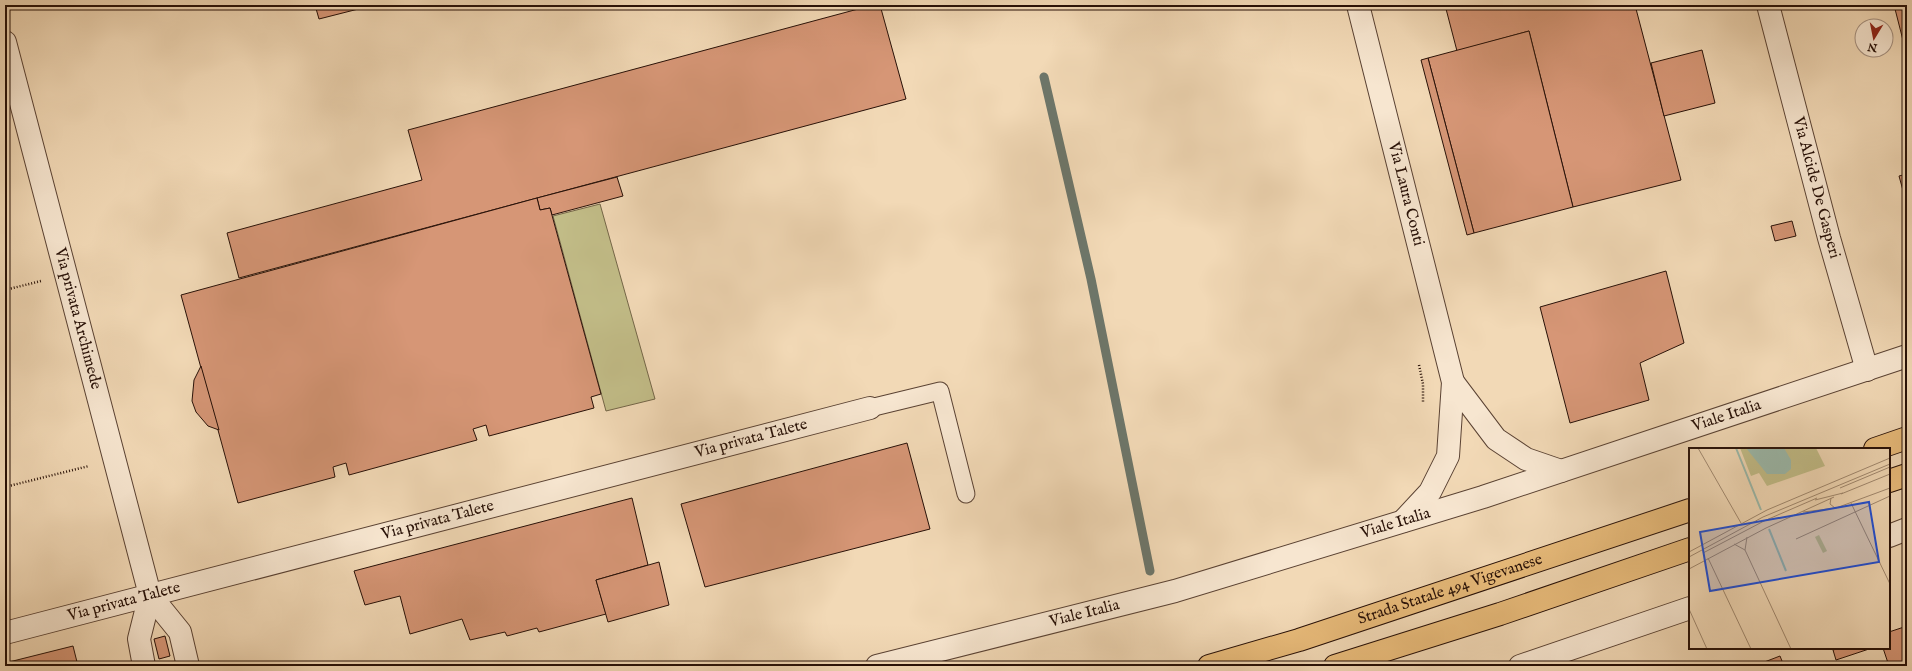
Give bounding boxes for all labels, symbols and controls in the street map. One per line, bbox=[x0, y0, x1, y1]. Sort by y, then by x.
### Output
north arrow bbox=[1854, 18, 1894, 58]
text: N bbox=[1866, 39, 1879, 55]
street label: Via Alcide De Gasperi bbox=[1787, 114, 1844, 261]
street label: Via Laura Conti bbox=[1383, 139, 1428, 248]
street label: Via privata Archimede bbox=[49, 245, 106, 392]
street label: Viale Italia bbox=[1688, 395, 1764, 437]
street label: Via privata Talete bbox=[692, 415, 810, 463]
inset map bbox=[1689, 448, 1890, 649]
street label: Via privata Talete bbox=[378, 496, 496, 545]
street label: Viale Italia bbox=[1358, 504, 1433, 544]
street label: Strada Statale 494 Vigevanese bbox=[1355, 550, 1545, 630]
street label: Via privata Talete bbox=[65, 578, 183, 627]
street label: Viale Italia bbox=[1046, 595, 1122, 632]

